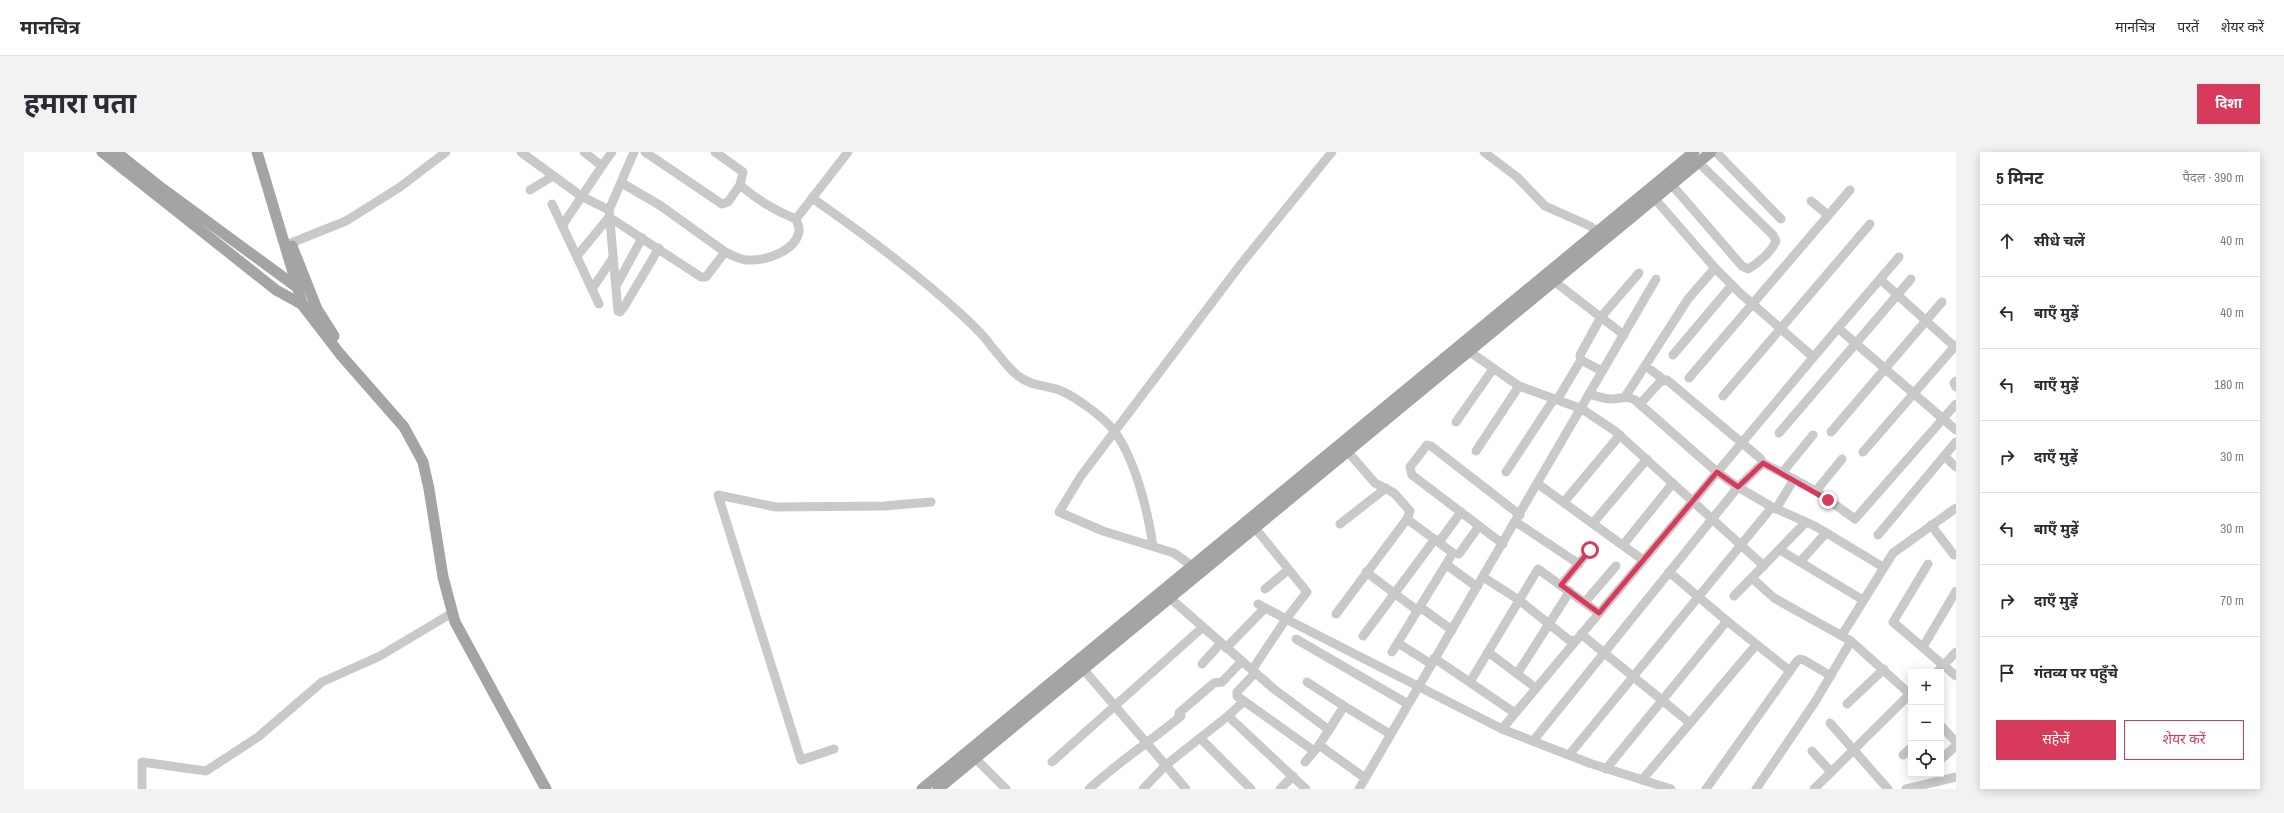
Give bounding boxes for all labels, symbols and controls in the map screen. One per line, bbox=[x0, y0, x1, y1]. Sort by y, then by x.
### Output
text: मानचित्र bbox=[20, 14, 80, 40]
text: मानचित्र bbox=[2115, 18, 2155, 36]
text: परतें bbox=[2177, 18, 2199, 36]
text: शेयर करें bbox=[2221, 18, 2264, 36]
text: हमारा पता bbox=[24, 84, 136, 122]
button: दिशा bbox=[2197, 84, 2260, 124]
text: 5 मिनट bbox=[1996, 166, 2043, 189]
text: पैदल · 390 m bbox=[2182, 169, 2244, 186]
icon: ahead bbox=[1996, 230, 2018, 252]
text: सीधे चलें bbox=[2034, 230, 2085, 251]
text: 40 m bbox=[2220, 232, 2244, 249]
icon: left bbox=[1996, 302, 2018, 324]
text: बाएँ मुड़ें bbox=[2034, 302, 2079, 323]
text: 40 m bbox=[2220, 304, 2244, 321]
icon: left bbox=[1996, 374, 2018, 396]
text: बाएँ मुड़ें bbox=[2034, 374, 2079, 395]
text: 180 m bbox=[2214, 376, 2244, 393]
icon: right bbox=[1996, 446, 2018, 468]
text: दाएँ मुड़ें bbox=[2034, 446, 2078, 467]
text: 30 m bbox=[2220, 448, 2244, 465]
route end bbox=[1819, 491, 1837, 509]
icon: left bbox=[1996, 518, 2018, 540]
text: बाएँ मुड़ें bbox=[2034, 518, 2079, 539]
text: 30 m bbox=[2220, 520, 2244, 537]
route start bbox=[1581, 541, 1599, 559]
icon: right bbox=[1996, 590, 2018, 612]
text: दाएँ मुड़ें bbox=[2034, 590, 2078, 611]
text: 70 m bbox=[2220, 592, 2244, 609]
icon: arrive bbox=[1996, 662, 2018, 684]
text: गंतव्य पर पहुँचे bbox=[2034, 662, 2118, 683]
map controls bbox=[1908, 669, 1944, 777]
button: + bbox=[1908, 669, 1944, 705]
button: − bbox=[1908, 705, 1944, 741]
button: सहेजें bbox=[1996, 720, 2116, 760]
button: शेयर करें bbox=[2124, 720, 2244, 760]
button: locate bbox=[1908, 741, 1944, 777]

